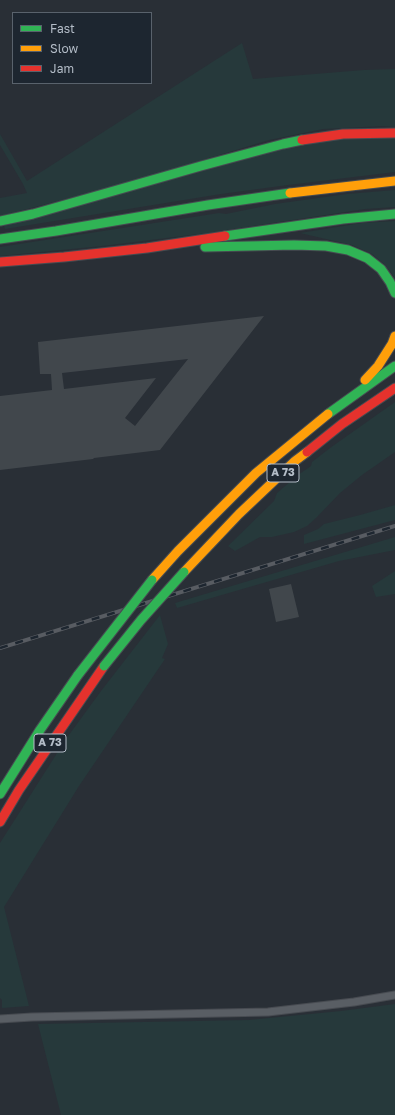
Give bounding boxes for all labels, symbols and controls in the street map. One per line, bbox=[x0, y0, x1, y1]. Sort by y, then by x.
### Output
legend bbox=[12, 12, 152, 84]
text: Fast bbox=[50, 21, 75, 36]
text: Slow bbox=[50, 41, 78, 56]
text: Jam bbox=[50, 61, 74, 76]
road number: A 73 bbox=[267, 464, 299, 482]
road number: A 73 bbox=[34, 734, 66, 752]

